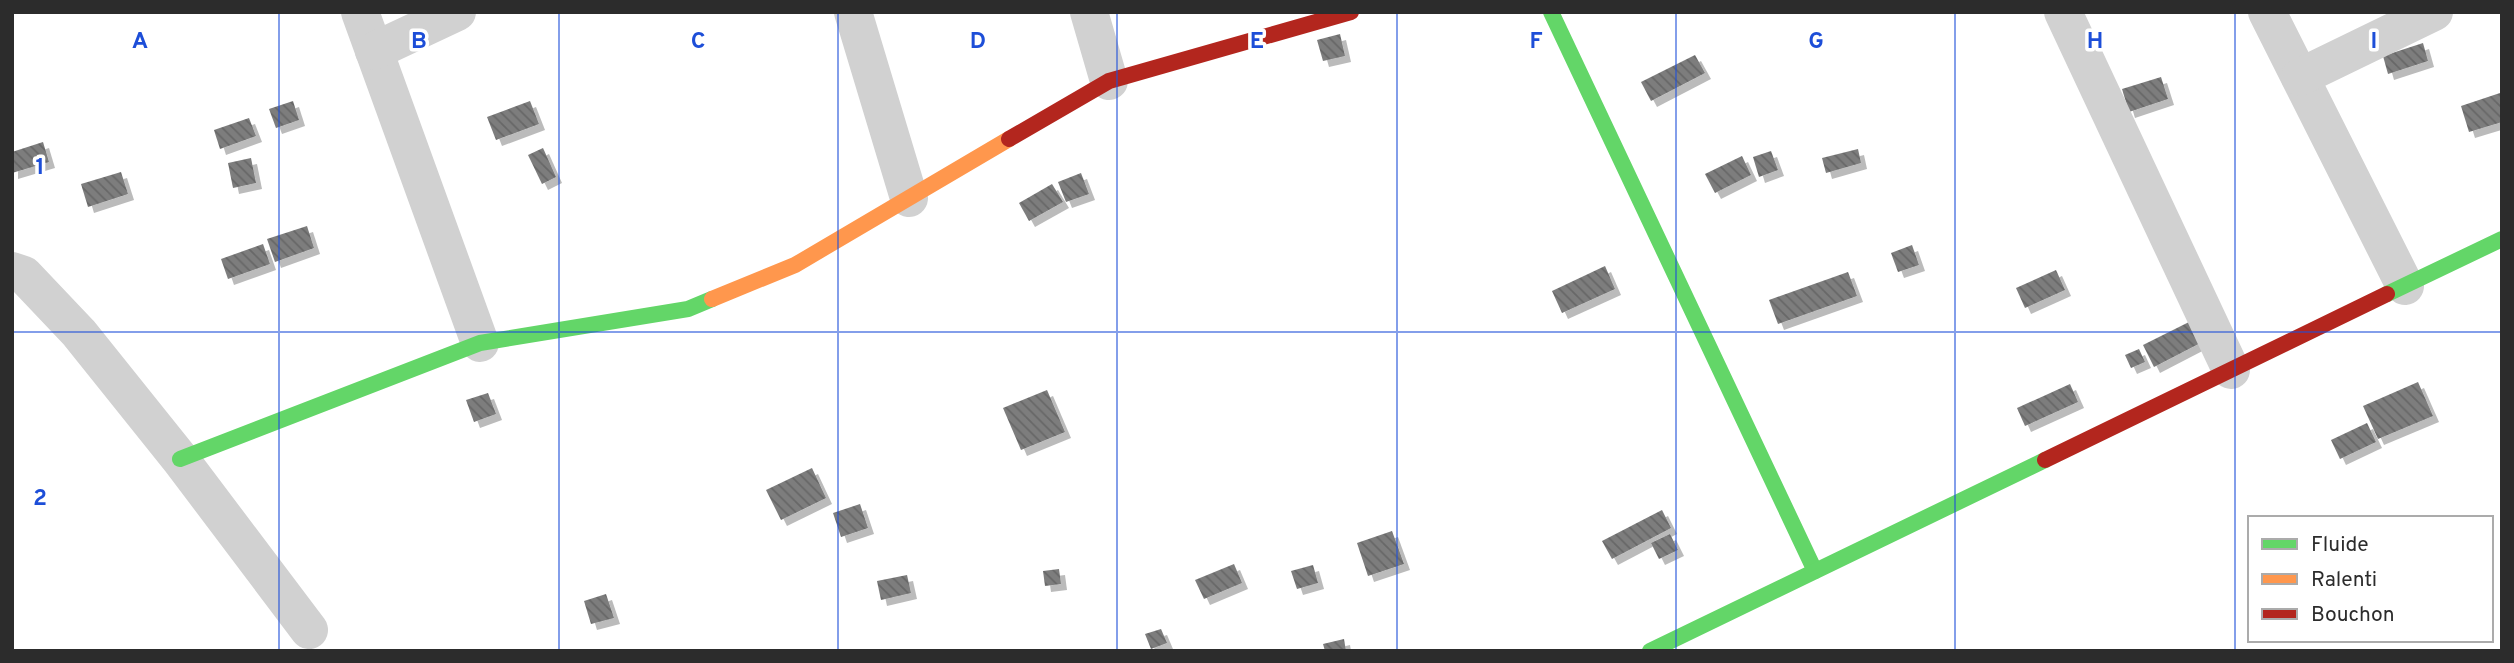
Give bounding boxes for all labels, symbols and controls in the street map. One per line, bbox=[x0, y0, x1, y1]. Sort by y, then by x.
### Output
text: A bbox=[132, 28, 148, 57]
text: B bbox=[411, 28, 427, 57]
text: C bbox=[691, 28, 705, 57]
text: D bbox=[970, 28, 986, 57]
text: E bbox=[1250, 28, 1264, 57]
text: F bbox=[1529, 28, 1543, 57]
text: G bbox=[1808, 28, 1824, 57]
text: H bbox=[2087, 28, 2103, 57]
text: I bbox=[2371, 28, 2377, 57]
text: 1 bbox=[35, 154, 45, 183]
text: 2 bbox=[33, 485, 47, 514]
legend bbox=[2248, 516, 2493, 642]
text: Fluide bbox=[2311, 532, 2369, 559]
text: Ralenti bbox=[2311, 567, 2377, 594]
text: Bouchon bbox=[2311, 602, 2394, 629]

